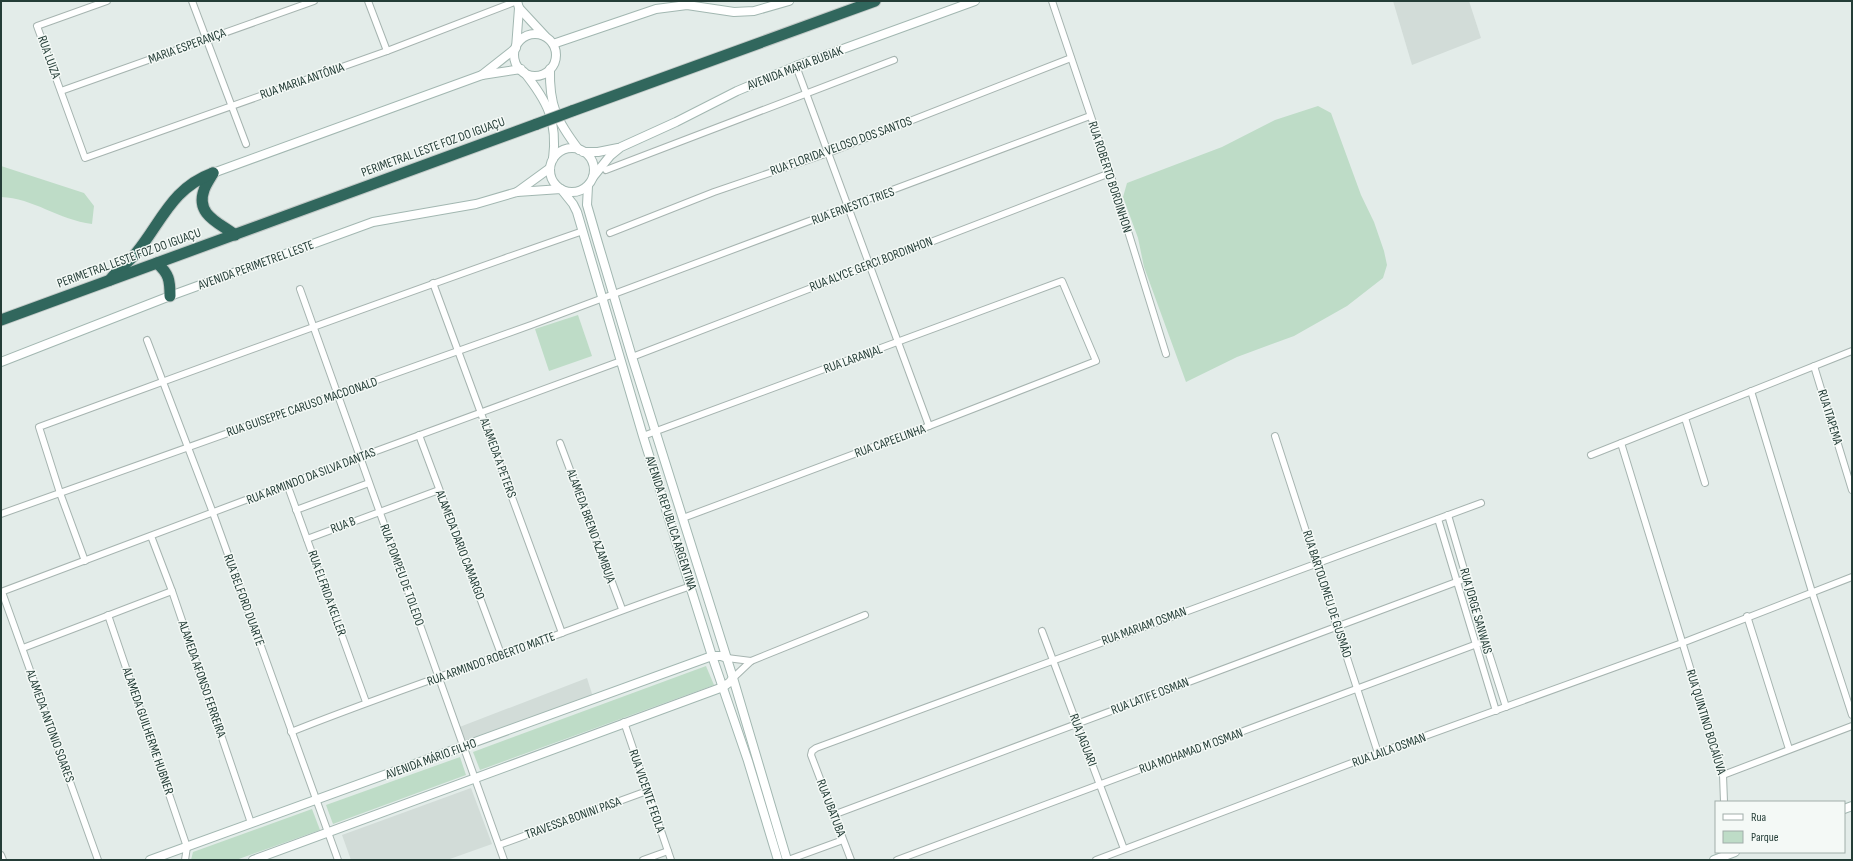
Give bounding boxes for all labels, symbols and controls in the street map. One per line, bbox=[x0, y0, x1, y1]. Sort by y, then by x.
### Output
street label: MARIA ESPERANÇA bbox=[146, 24, 228, 67]
street label: RUA LUIZA bbox=[34, 33, 64, 81]
street label: AVENIDA MARIA BUBIAK bbox=[744, 42, 845, 94]
street label: RUA MARIA ANTÔNIA bbox=[258, 59, 347, 103]
street label: RUA FLORIDA VELOSO DOS SANTOS bbox=[768, 113, 914, 179]
street label: PERIMETRAL LESTE FOZ DO IGUAÇU bbox=[359, 114, 507, 180]
street label: RUA ROBERTO BORDINHON bbox=[1084, 119, 1136, 235]
street label: RUA ERNESTO TRIES bbox=[809, 183, 897, 228]
street label: PERIMETRAL LESTE FOZ DO IGUAÇU bbox=[55, 225, 203, 291]
street label: RUA ALYCE GERCI BORDINHON bbox=[807, 233, 935, 295]
street label: AVENIDA PERIMETREL LESTE bbox=[195, 237, 316, 294]
street label: RUA LARANJAL bbox=[821, 341, 885, 377]
street label: RUA GUISEPPE CARUSO MACDONALD bbox=[224, 374, 380, 440]
street label: RUA ITAPEMA bbox=[1814, 387, 1846, 447]
street label: ALAMEDA A PETERS bbox=[476, 415, 520, 500]
street label: RUA CAPEELINHA bbox=[852, 421, 928, 461]
street label: RUA ARMINDO DA SILVA DANTAS bbox=[244, 444, 378, 508]
street label: AVENIDA REPUBLICA ARGENTINA bbox=[641, 453, 700, 592]
street label: ALAMEDA BRENO AZAMBUJA bbox=[563, 466, 619, 586]
street label: ALAMEDA DARIO CAMARGO bbox=[431, 487, 488, 602]
street label: RUA B bbox=[328, 513, 358, 537]
street label: RUA POMPEU DE TOLEDO bbox=[376, 522, 428, 628]
street label: RUA BARTOLOMEU DE GUSMÃO bbox=[1299, 528, 1355, 660]
street label: RUA ELFRIDA KELLER bbox=[304, 548, 350, 638]
street label: RUA BELFORD DUARTE bbox=[220, 552, 268, 648]
street label: RUA JORGE SANWAIS bbox=[1456, 566, 1496, 656]
street label: RUA MARIAM OSMAN bbox=[1099, 603, 1189, 649]
street label: ALAMEDA AFONSO FERREIRA bbox=[174, 618, 230, 740]
street label: RUA ARMINDO ROBERTO MATTE bbox=[425, 628, 557, 690]
street label: ALAMEDA GUILHERME HUBNER bbox=[118, 664, 177, 797]
street label: ALAMEDA ANTONIO SOARES bbox=[22, 667, 78, 785]
street label: RUA QUINTINO BOCAÍUVA bbox=[1682, 667, 1730, 777]
street label: RUA LATIFE OSMAN bbox=[1109, 674, 1191, 718]
street label: RUA JAGUARI bbox=[1066, 711, 1100, 769]
street label: RUA MOHAMAD M OSMAN bbox=[1137, 725, 1245, 777]
street label: RUA LAILA OSMAN bbox=[1350, 729, 1428, 771]
street label: AVENIDA MÁRIO FILHO bbox=[382, 735, 479, 783]
street label: RUA VICENTE FEOLA bbox=[625, 747, 669, 835]
street label: RUA UBATUBA bbox=[813, 777, 849, 839]
street label: TRAVESSA BONINI PASA bbox=[523, 793, 623, 843]
legend bbox=[1715, 801, 1845, 853]
text: Rua bbox=[1751, 810, 1767, 825]
text: Parque bbox=[1751, 830, 1779, 845]

